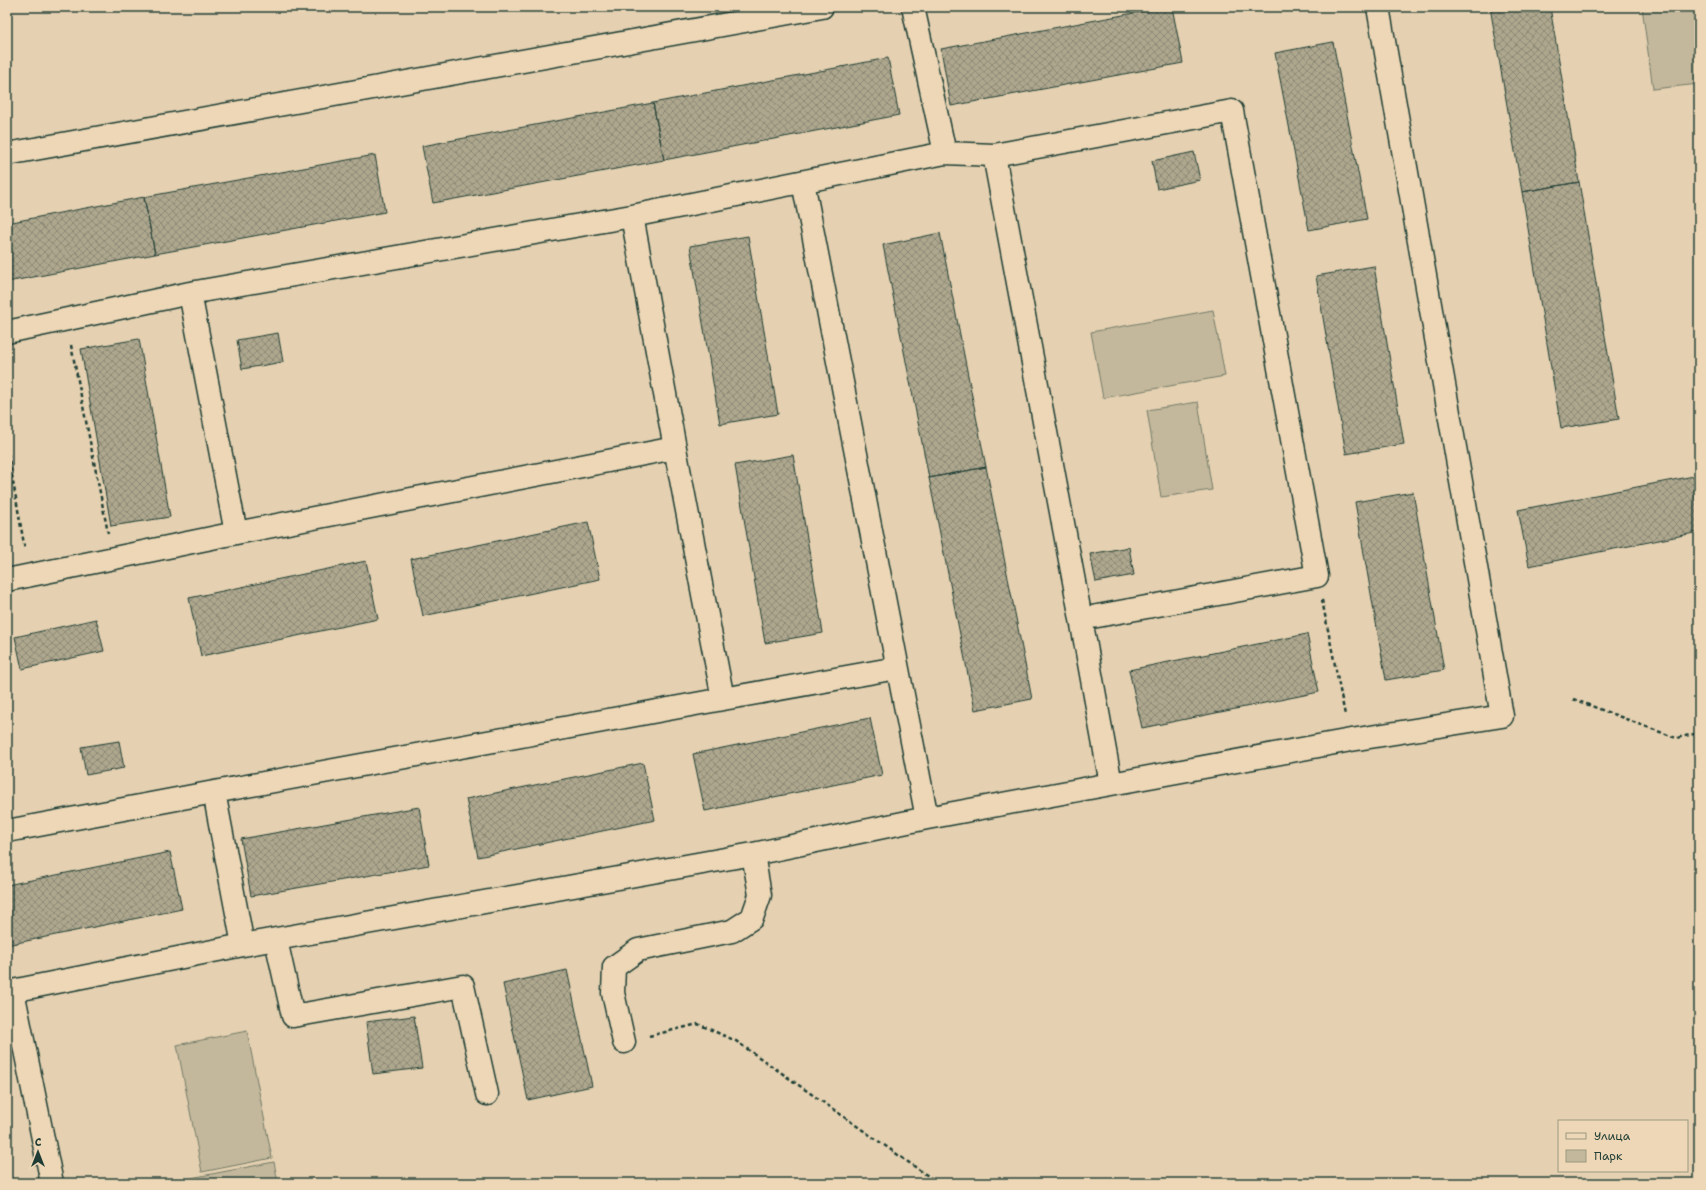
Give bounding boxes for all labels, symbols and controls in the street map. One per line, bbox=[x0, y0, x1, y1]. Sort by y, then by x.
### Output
legend bbox=[1558, 1120, 1688, 1172]
text: Улица bbox=[1594, 1128, 1631, 1144]
north arrow bbox=[18, 1132, 58, 1172]
text: С bbox=[35, 1135, 42, 1150]
text: Парк bbox=[1594, 1148, 1623, 1164]

